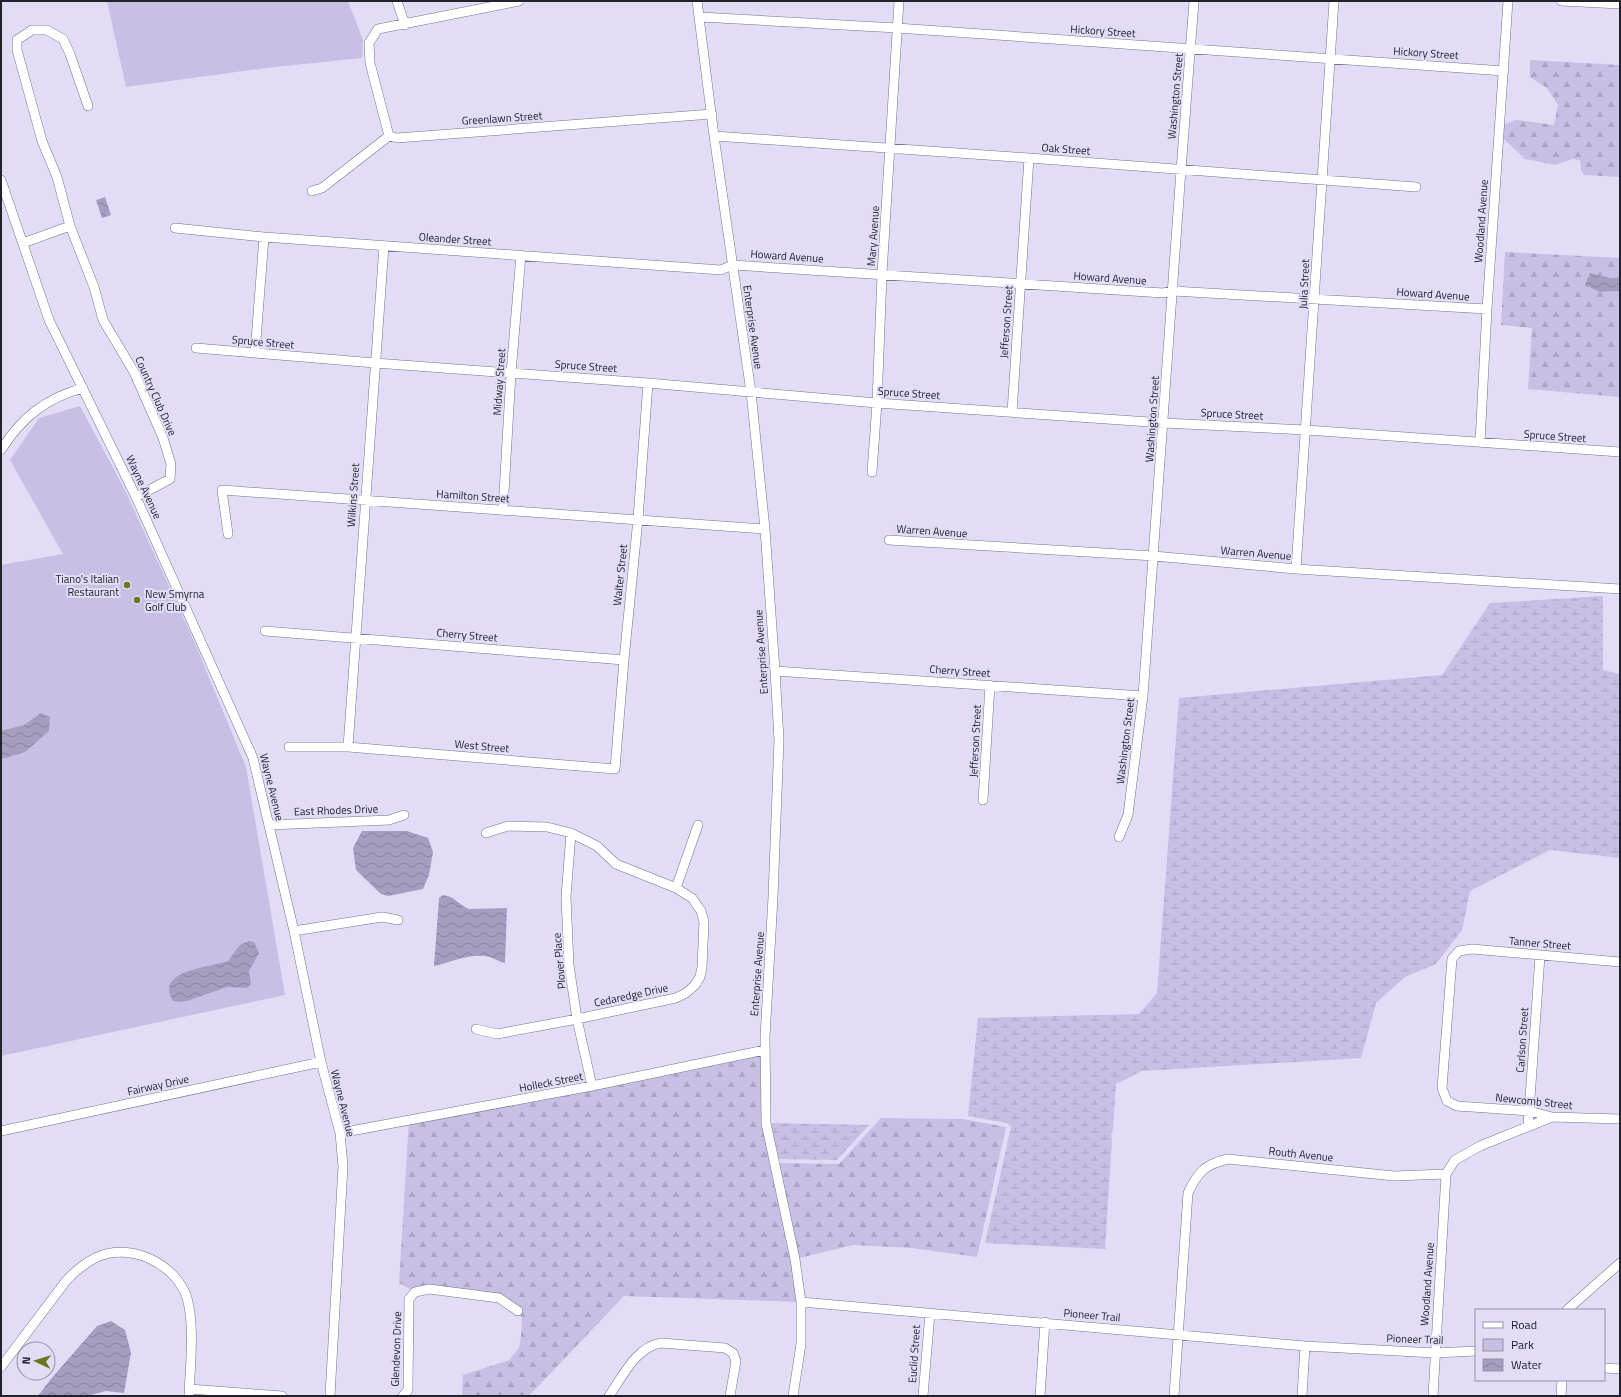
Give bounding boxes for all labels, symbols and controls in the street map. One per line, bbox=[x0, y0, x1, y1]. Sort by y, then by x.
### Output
street label: Hickory Street bbox=[1070, 21, 1136, 41]
street label: Hickory Street bbox=[1393, 43, 1459, 63]
street label: Washington Street bbox=[1163, 52, 1187, 140]
street label: Greenlawn Street bbox=[461, 107, 543, 129]
street label: Oak Street bbox=[1041, 139, 1091, 159]
street label: Woodland Avenue bbox=[1470, 178, 1492, 263]
street label: Mary Avenue bbox=[863, 205, 883, 267]
street label: Oleander Street bbox=[418, 228, 492, 250]
street label: Howard Avenue bbox=[750, 245, 825, 267]
street label: Julia Street bbox=[1295, 258, 1313, 310]
street label: Howard Avenue bbox=[1073, 267, 1148, 289]
street label: Howard Avenue bbox=[1396, 283, 1471, 305]
street label: Enterprise Avenue bbox=[739, 284, 767, 370]
street label: Jefferson Street bbox=[995, 285, 1017, 359]
street label: Spruce Street bbox=[231, 331, 295, 353]
street label: Midway Street bbox=[489, 348, 509, 416]
street label: Country Club Drive bbox=[131, 354, 181, 439]
street label: Spruce Street bbox=[554, 356, 618, 376]
street label: Washington Street bbox=[1141, 375, 1163, 463]
street label: Spruce Street bbox=[877, 383, 941, 403]
street label: Spruce Street bbox=[1200, 404, 1264, 424]
street label: Spruce Street bbox=[1523, 426, 1587, 446]
street label: Wayne Avenue bbox=[122, 453, 166, 522]
street label: Wilkins Street bbox=[343, 462, 363, 528]
street label: Hamilton Street bbox=[436, 485, 510, 507]
street label: Warren Avenue bbox=[896, 521, 968, 541]
street label: Warren Avenue bbox=[1220, 542, 1292, 564]
street label: Walter Street bbox=[609, 543, 631, 606]
place label: Tiano's Italian Restaurant bbox=[56, 571, 119, 600]
marker: Tiano's Italian Restaurant bbox=[122, 580, 132, 590]
place label: New Smyrna Golf Club bbox=[145, 586, 205, 615]
marker: New Smyrna Golf Club bbox=[132, 595, 142, 605]
street label: Enterprise Avenue bbox=[750, 609, 772, 695]
street label: Cherry Street bbox=[436, 624, 498, 646]
street label: Cherry Street bbox=[929, 661, 991, 681]
street label: Washington Street bbox=[1112, 697, 1138, 785]
street label: Jefferson Street bbox=[965, 704, 985, 778]
street label: West Street bbox=[454, 736, 510, 756]
street label: Wayne Avenue bbox=[256, 752, 288, 823]
street label: East Rhodes Drive bbox=[294, 801, 379, 819]
street label: Enterprise Avenue bbox=[746, 931, 768, 1017]
street label: Plover Place bbox=[549, 932, 569, 990]
street label: Tanner Street bbox=[1508, 932, 1572, 954]
street label: Cedaredge Drive bbox=[592, 979, 670, 1011]
street label: Carlson Street bbox=[1512, 1007, 1532, 1073]
street label: Wayne Avenue bbox=[327, 1068, 359, 1139]
street label: Holleck Street bbox=[518, 1068, 584, 1096]
street label: Fairway Drive bbox=[126, 1071, 191, 1099]
street label: Newcomb Street bbox=[1495, 1089, 1574, 1113]
street label: Routh Avenue bbox=[1268, 1143, 1335, 1165]
street label: Woodland Avenue bbox=[1416, 1241, 1438, 1326]
street label: Pioneer Trail bbox=[1063, 1305, 1121, 1325]
legend bbox=[1475, 1309, 1605, 1381]
street label: Glendevon Drive bbox=[387, 1311, 405, 1387]
text: Road bbox=[1511, 1315, 1537, 1334]
street label: Euclid Street bbox=[904, 1324, 924, 1384]
street label: Pioneer Trail bbox=[1386, 1330, 1444, 1348]
text: Park bbox=[1511, 1335, 1534, 1354]
north arrow bbox=[16, 1341, 56, 1381]
text: Water bbox=[1511, 1355, 1542, 1374]
text: N bbox=[18, 1356, 34, 1365]

